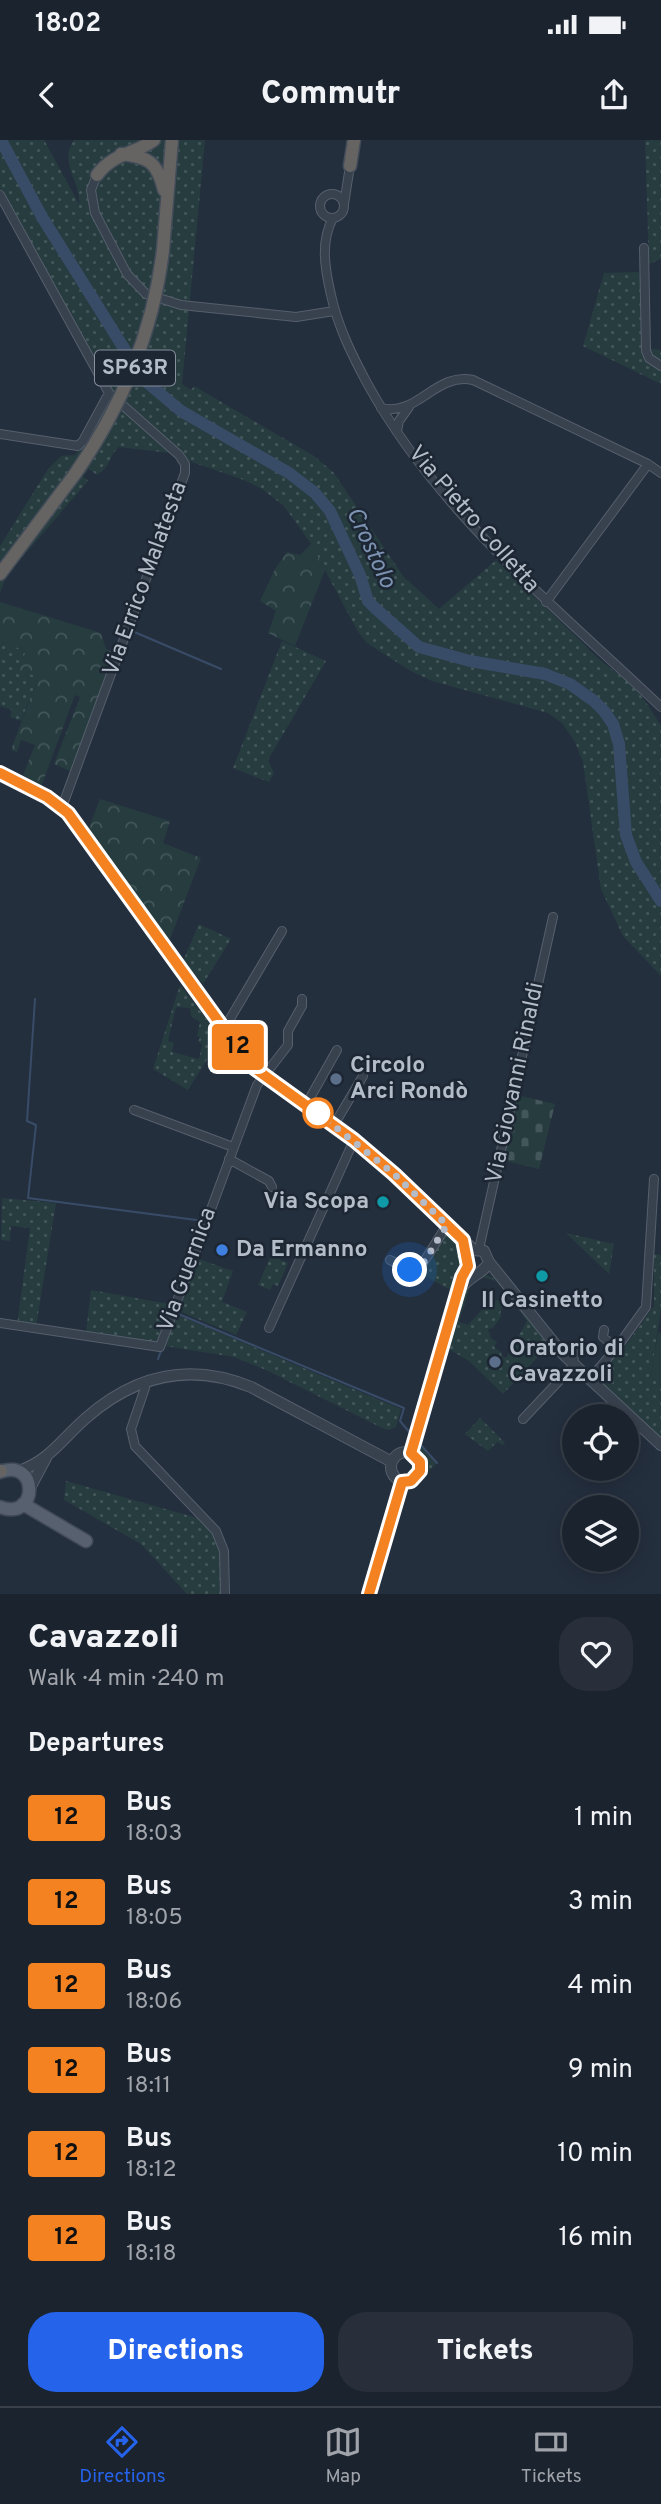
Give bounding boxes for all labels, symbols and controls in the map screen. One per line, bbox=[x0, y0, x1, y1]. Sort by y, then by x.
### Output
text: 18:02 bbox=[35, 8, 101, 41]
text: Commutr bbox=[261, 75, 400, 115]
icon: back bbox=[28, 76, 66, 114]
icon: share bbox=[595, 76, 633, 114]
road number: SP63R bbox=[95, 350, 175, 386]
street label: Via Pietro Colletta bbox=[401, 440, 545, 600]
street label: Via Errico Malatesta bbox=[97, 478, 195, 680]
water label: Crostolo bbox=[338, 503, 402, 594]
street label: Via Giovanni Rinaldi bbox=[481, 980, 551, 1186]
line badge: 12 bbox=[206, 1024, 270, 1070]
text: 12 bbox=[226, 1032, 250, 1062]
place label: Circolo Arci Rondò bbox=[350, 1052, 468, 1107]
marker: Circolo Arci Rondò bbox=[328, 1071, 344, 1087]
unlabelled marker bbox=[303, 1098, 333, 1128]
place label: Via Scopa bbox=[263, 1188, 369, 1217]
marker: Via Scopa bbox=[375, 1194, 391, 1210]
street label: Via Guernica bbox=[152, 1204, 224, 1336]
place label: Da Ermanno bbox=[236, 1236, 368, 1265]
marker: Da Ermanno bbox=[214, 1242, 230, 1258]
your location bbox=[392, 1252, 427, 1287]
marker: Il Casinetto bbox=[534, 1268, 550, 1284]
place label: Il Casinetto bbox=[481, 1287, 603, 1316]
place label: Oratorio di Cavazzoli bbox=[509, 1335, 624, 1390]
marker: Oratorio di Cavazzoli bbox=[487, 1354, 503, 1370]
map controls bbox=[562, 1404, 639, 1572]
button: locate bbox=[562, 1404, 639, 1481]
button: layers bbox=[562, 1495, 639, 1572]
button: heart bbox=[559, 1617, 633, 1691]
text: Cavazzoli bbox=[28, 1618, 179, 1660]
text: Walk · 4 min · 240 m bbox=[28, 1665, 224, 1694]
text: Departures bbox=[28, 1728, 165, 1761]
text: Bus bbox=[126, 1787, 172, 1820]
text: 1 min bbox=[574, 1802, 633, 1835]
text: 12 bbox=[54, 1803, 79, 1833]
text: 18:03 bbox=[126, 1820, 182, 1849]
text: Bus bbox=[126, 1871, 172, 1904]
text: 3 min bbox=[568, 1886, 633, 1919]
text: 12 bbox=[54, 1887, 79, 1917]
text: 18:05 bbox=[126, 1904, 183, 1933]
text: Bus bbox=[126, 1955, 172, 1988]
text: 4 min bbox=[567, 1970, 633, 2003]
text: 12 bbox=[54, 1971, 79, 2001]
text: 18:06 bbox=[126, 1988, 182, 2017]
text: Bus bbox=[126, 2039, 172, 2072]
text: 9 min bbox=[568, 2054, 633, 2087]
text: 12 bbox=[54, 2055, 79, 2085]
text: 18:11 bbox=[126, 2072, 171, 2101]
text: Bus bbox=[126, 2123, 172, 2156]
text: 10 min bbox=[557, 2138, 633, 2171]
text: 12 bbox=[54, 2139, 79, 2169]
text: 18:12 bbox=[126, 2156, 176, 2185]
text: Bus bbox=[126, 2207, 172, 2240]
text: 16 min bbox=[558, 2222, 633, 2255]
text: 12 bbox=[54, 2223, 79, 2253]
text: 18:18 bbox=[126, 2240, 176, 2269]
button: Directions bbox=[28, 2312, 324, 2392]
button: Tickets bbox=[338, 2312, 633, 2392]
tab: Directions bbox=[79, 2423, 166, 2489]
tab: Map bbox=[324, 2423, 362, 2489]
tab: Tickets bbox=[521, 2423, 582, 2489]

